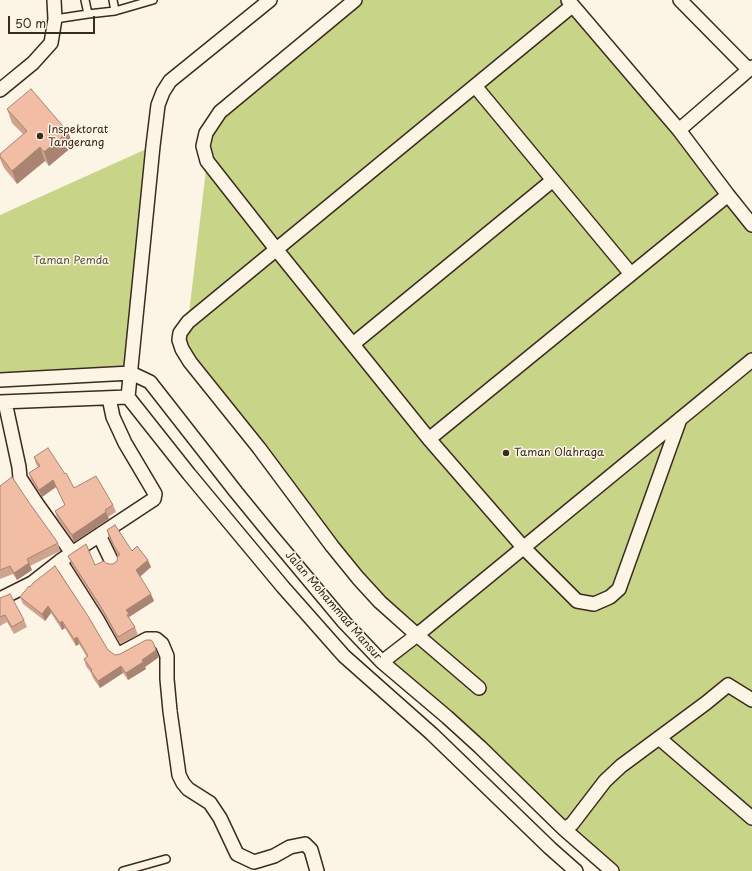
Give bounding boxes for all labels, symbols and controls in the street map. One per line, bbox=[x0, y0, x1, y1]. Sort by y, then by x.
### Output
scale bar bbox=[10, 8, 97, 34]
text: 50 m bbox=[15, 14, 46, 32]
place label: Inspektorat Tangerang bbox=[48, 123, 108, 149]
marker: Inspektorat Tangerang bbox=[35, 131, 45, 141]
park label: Taman Pemda bbox=[33, 254, 109, 268]
place label: Taman Olahraga bbox=[514, 446, 604, 460]
marker: Taman Olahraga bbox=[501, 448, 511, 458]
street label: Jalan Mohammad Mansur bbox=[282, 549, 384, 663]

